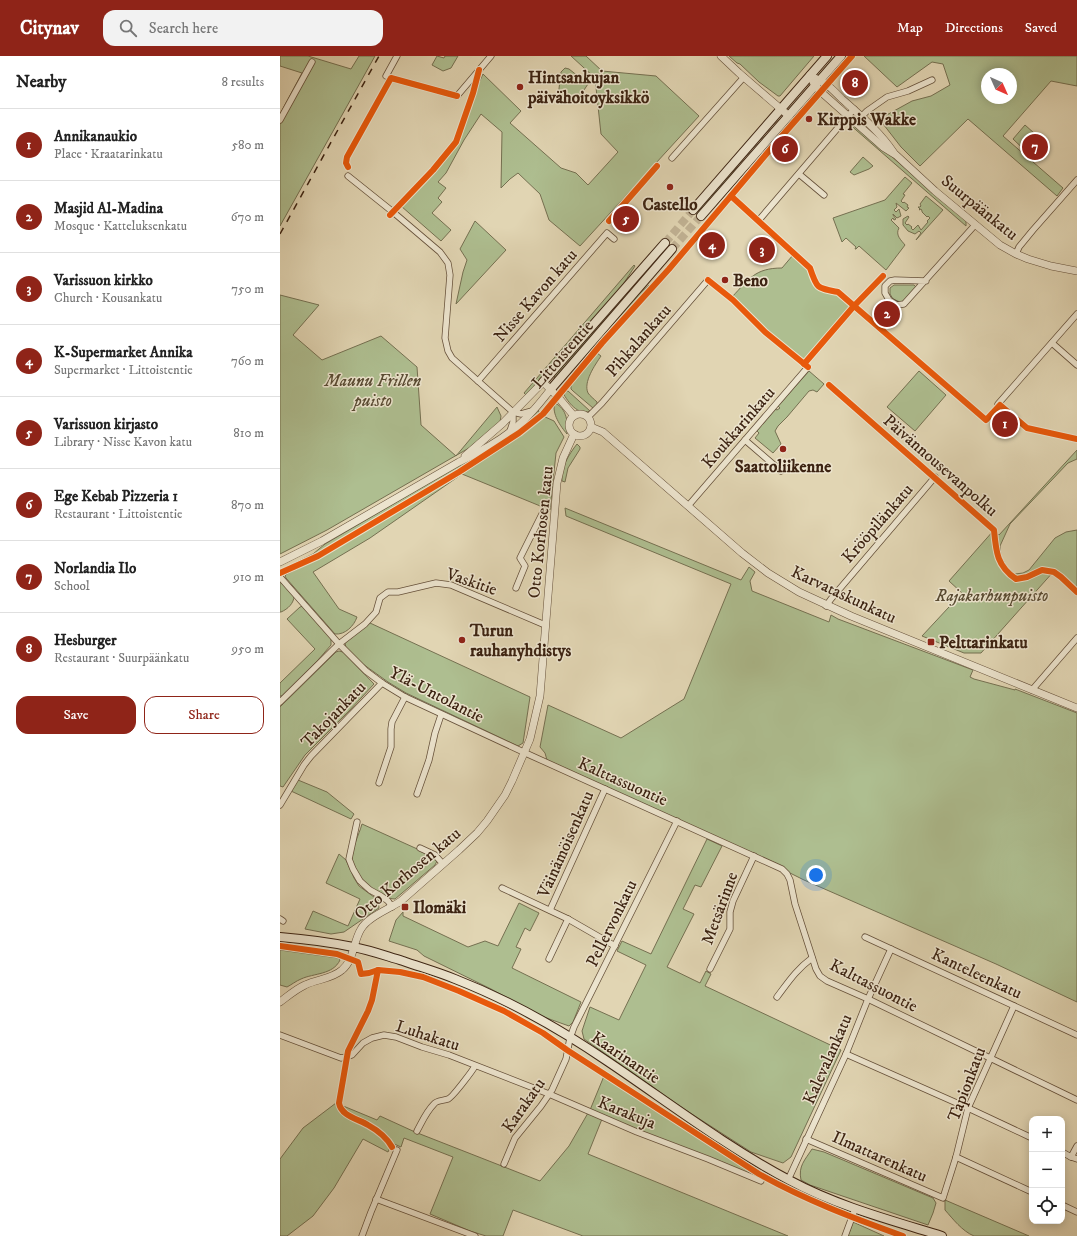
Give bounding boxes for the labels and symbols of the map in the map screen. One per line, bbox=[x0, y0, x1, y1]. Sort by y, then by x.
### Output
place label: Hintsankujan päivähoitoyksikkö bbox=[527, 67, 649, 109]
pin: 8 bbox=[842, 68, 868, 98]
north arrow bbox=[981, 68, 1017, 104]
marker: Hintsankujan päivähoitoyksikkö bbox=[515, 82, 525, 92]
place label: Kirppis Wakke bbox=[817, 109, 916, 131]
marker: Kirppis Wakke bbox=[804, 114, 814, 124]
pin: 7 bbox=[1022, 132, 1048, 162]
pin: 6 bbox=[772, 134, 798, 164]
street label: Suurpäänkatu bbox=[936, 170, 1022, 246]
marker: Castello bbox=[665, 182, 675, 192]
place label: Castello bbox=[642, 194, 698, 216]
pin: 5 bbox=[613, 204, 639, 234]
pin: 4 bbox=[699, 230, 725, 260]
pin: 3 bbox=[749, 235, 775, 265]
street label: Nisse Kavon katu bbox=[489, 244, 582, 347]
place label: Beno bbox=[733, 270, 768, 292]
marker: Beno bbox=[720, 275, 730, 285]
pin: 2 bbox=[874, 299, 900, 329]
street label: Pihkalankatu bbox=[601, 300, 676, 382]
street label: Littoistentie bbox=[527, 316, 599, 394]
park label: Maunu Frillen puisto bbox=[324, 370, 422, 412]
street label: Koukkarinkatu bbox=[697, 382, 780, 473]
pin: 1 bbox=[992, 409, 1018, 439]
street label: Päivännousevanpolku bbox=[878, 410, 1002, 522]
marker: Saattoliikenne bbox=[778, 444, 788, 454]
place label: Saattoliikenne bbox=[735, 456, 831, 478]
street label: Otto Korhosen katu bbox=[523, 465, 559, 599]
street label: Krööpilänkatu bbox=[837, 479, 918, 568]
street label: Karvataskunkatu bbox=[787, 561, 900, 629]
street label: Vaskitie bbox=[442, 563, 500, 601]
park label: Rajakarhunpuisto bbox=[935, 585, 1048, 607]
place label: Turun rauhanyhdistys bbox=[469, 620, 572, 662]
place label: Pelttarinkatu bbox=[939, 632, 1028, 654]
marker: Turun rauhanyhdistys bbox=[457, 635, 467, 645]
marker: Pelttarinkatu bbox=[926, 637, 936, 647]
street label: Ylä-Untolantie bbox=[386, 662, 488, 728]
street label: Takojankatu bbox=[296, 677, 371, 753]
street label: Kalttassuontie bbox=[574, 752, 671, 811]
street label: Väinämöisenkatu bbox=[532, 788, 599, 902]
street label: Otto Korhosen katu bbox=[350, 823, 466, 925]
your location bbox=[806, 865, 826, 885]
street label: Metsärinne bbox=[697, 869, 743, 948]
street label: Pellervonkatu bbox=[581, 876, 642, 971]
place label: Ilomäki bbox=[413, 897, 467, 919]
marker: Ilomäki bbox=[400, 902, 410, 912]
street label: Kanteleenkatu bbox=[928, 943, 1026, 1005]
street label: Kalttassuontie bbox=[826, 954, 921, 1017]
street label: Kalevalankatu bbox=[798, 1011, 858, 1108]
street label: Luhakatu bbox=[393, 1015, 462, 1057]
street label: Kaarinantie bbox=[587, 1027, 664, 1089]
street label: Tapionkatu bbox=[943, 1044, 991, 1125]
street label: Karakatu bbox=[497, 1074, 551, 1137]
street label: Karakuja bbox=[594, 1091, 660, 1135]
street label: Ilmattarenkatu bbox=[829, 1126, 931, 1188]

